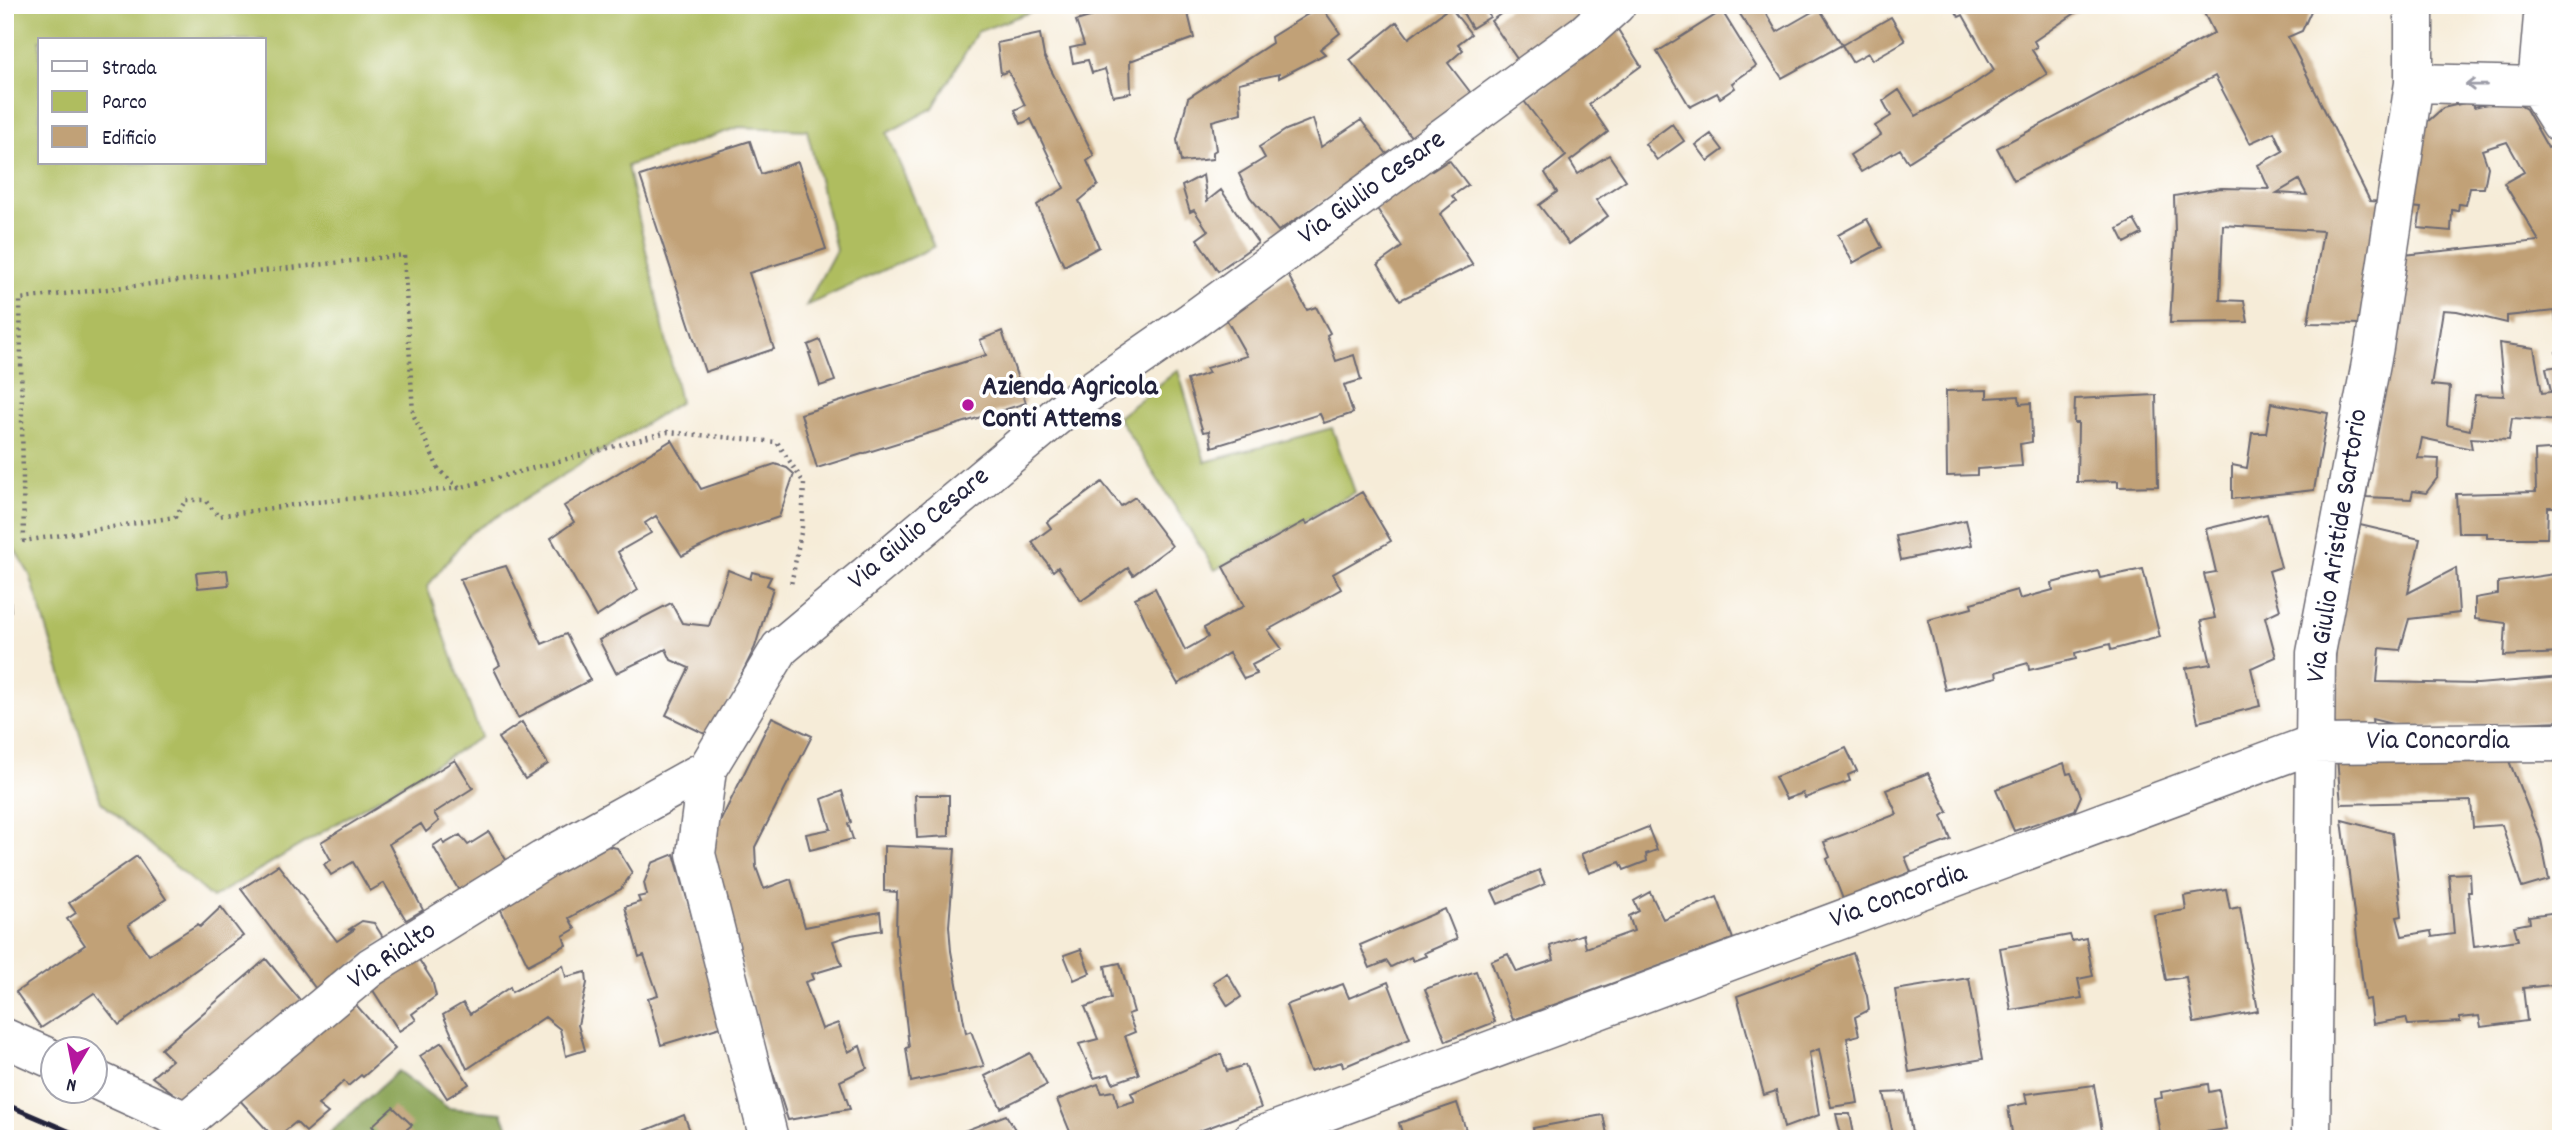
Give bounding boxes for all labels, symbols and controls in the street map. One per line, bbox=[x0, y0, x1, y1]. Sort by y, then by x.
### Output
legend bbox=[38, 38, 266, 164]
text: Strada bbox=[102, 55, 157, 85]
one-way arrow bbox=[2464, 78, 2487, 91]
text: Parco bbox=[102, 89, 147, 119]
street label: Via Giulio Cesare bbox=[1291, 122, 1455, 256]
text: Edificio bbox=[102, 125, 157, 155]
place label: Azienda Agricola Conti Attems bbox=[982, 369, 1158, 441]
marker: Azienda Agricola Conti Attems bbox=[960, 397, 976, 413]
street label: Via Giulio Aristide Sartorio bbox=[2298, 406, 2380, 686]
street label: Via Giulio Cesare bbox=[841, 459, 999, 601]
street label: Via Concordia bbox=[2367, 723, 2510, 763]
street label: Via Concordia bbox=[1825, 854, 1974, 941]
street label: Via Rialto bbox=[341, 913, 445, 1001]
north arrow bbox=[38, 1036, 108, 1106]
text: N bbox=[65, 1069, 79, 1097]

